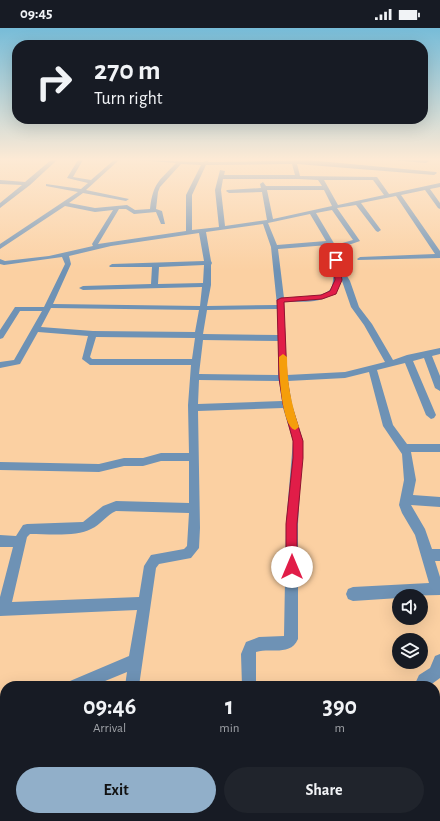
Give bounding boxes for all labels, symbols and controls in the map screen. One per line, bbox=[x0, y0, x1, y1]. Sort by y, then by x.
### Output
text: 09:45 bbox=[20, 6, 53, 21]
icon: right bbox=[28, 56, 80, 108]
text: 270 m bbox=[94, 57, 161, 85]
text: Turn right bbox=[94, 90, 163, 108]
pin bbox=[319, 243, 353, 277]
icon: arrive bbox=[325, 249, 347, 271]
position arrow bbox=[271, 546, 313, 588]
map controls bbox=[392, 589, 428, 669]
button: sound bbox=[392, 589, 428, 625]
button: layers bbox=[392, 633, 428, 669]
text: 09:46 bbox=[83, 695, 136, 719]
text: 1 bbox=[225, 695, 234, 719]
text: 390 bbox=[323, 695, 357, 719]
text: Arrival bbox=[93, 722, 126, 735]
text: min bbox=[219, 722, 240, 735]
text: m bbox=[335, 722, 345, 735]
button: Exit bbox=[16, 767, 216, 813]
button: Share bbox=[224, 767, 424, 813]

